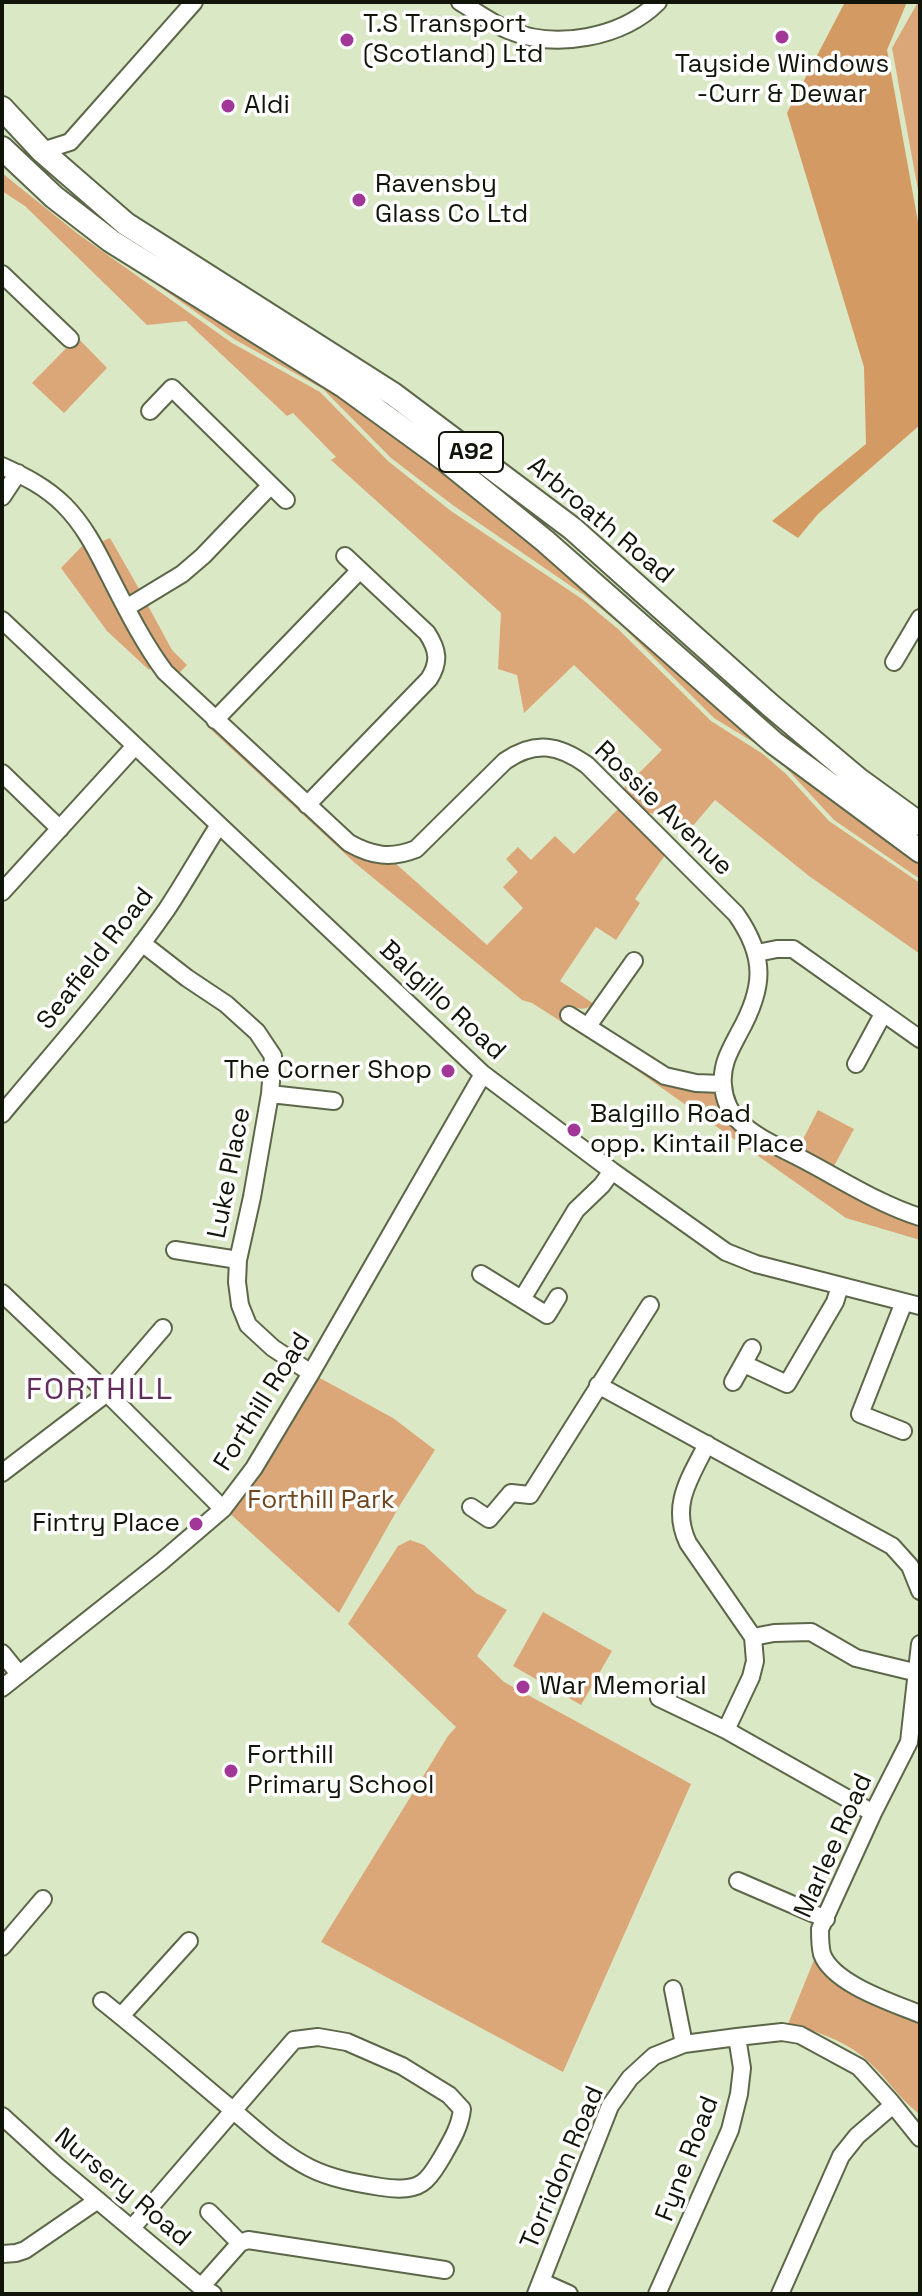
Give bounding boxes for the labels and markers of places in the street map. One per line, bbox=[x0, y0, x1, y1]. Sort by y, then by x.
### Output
place label: T.S Transport (Scotland) Ltd bbox=[363, 9, 544, 70]
marker: Tayside Windows -Curr & Dewar bbox=[773, 28, 791, 46]
marker: T.S Transport (Scotland) Ltd bbox=[338, 31, 356, 49]
place label: Tayside Windows -Curr & Dewar bbox=[675, 49, 889, 110]
place label: Aldi bbox=[244, 90, 290, 122]
marker: Aldi bbox=[219, 97, 237, 115]
place label: Ravensby Glass Co Ltd bbox=[375, 169, 528, 230]
marker: Ravensby Glass Co Ltd bbox=[350, 191, 368, 209]
place label: The Corner Shop bbox=[224, 1055, 432, 1087]
marker: The Corner Shop bbox=[439, 1062, 457, 1080]
place label: Balgillo Road opp. Kintail Place bbox=[590, 1099, 804, 1160]
marker: Balgillo Road opp. Kintail Place bbox=[565, 1121, 583, 1139]
place label: Fintry Place bbox=[32, 1508, 180, 1540]
marker: Fintry Place bbox=[187, 1515, 205, 1533]
place label: War Memorial bbox=[539, 1671, 707, 1703]
marker: War Memorial bbox=[514, 1678, 532, 1696]
place label: Forthill Primary School bbox=[247, 1740, 434, 1802]
marker: Forthill Primary School bbox=[222, 1762, 240, 1780]

